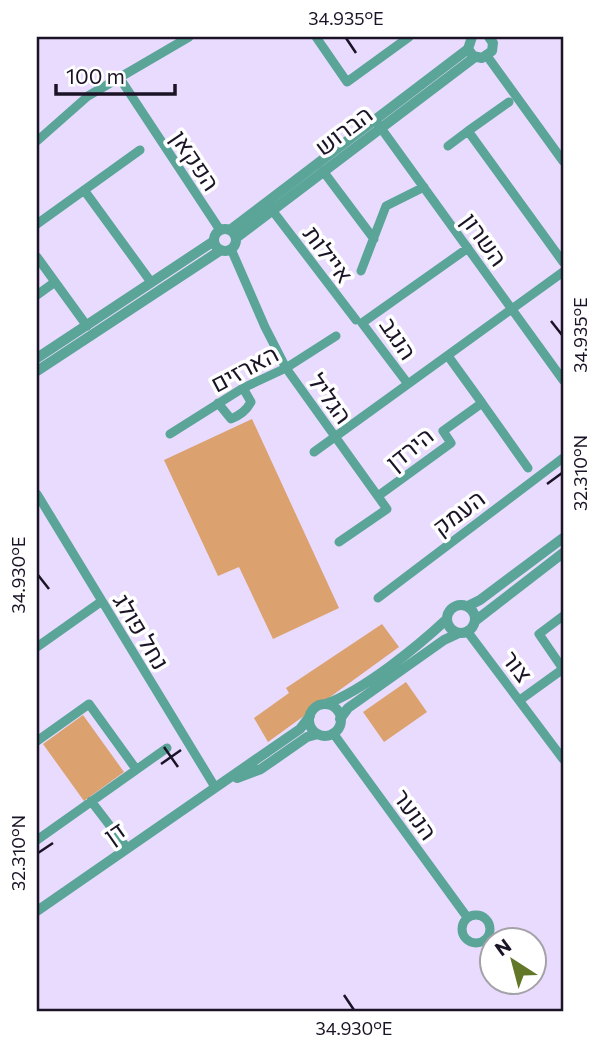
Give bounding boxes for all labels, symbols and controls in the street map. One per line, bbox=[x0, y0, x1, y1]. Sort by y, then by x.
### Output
text: 34.935°E bbox=[308, 7, 384, 29]
scale bar bbox=[56, 52, 175, 96]
text: 100 m bbox=[66, 63, 125, 88]
street label: הברוש bbox=[308, 99, 378, 161]
street label: הפקאן bbox=[165, 124, 227, 196]
street label: השרון bbox=[456, 207, 514, 271]
street label: איילות bbox=[298, 220, 360, 288]
text: 34.935°E bbox=[569, 297, 591, 373]
street label: הנגב bbox=[374, 311, 424, 365]
street label: הארזים bbox=[205, 338, 283, 398]
street label: הגליל bbox=[303, 367, 359, 429]
street label: הירדן bbox=[379, 420, 439, 476]
text: 32.310°N bbox=[569, 435, 591, 511]
street label: העמק bbox=[426, 483, 490, 541]
text: 34.930°E bbox=[7, 537, 29, 613]
street label: נחל פולג bbox=[108, 588, 176, 674]
street label: צור bbox=[497, 645, 539, 687]
street label: הנוער bbox=[388, 783, 444, 845]
text: 32.310°N bbox=[7, 815, 29, 891]
street label: דן bbox=[98, 815, 130, 849]
north arrow bbox=[477, 926, 548, 996]
text: N bbox=[490, 933, 515, 960]
text: 34.930°E bbox=[316, 1017, 392, 1039]

